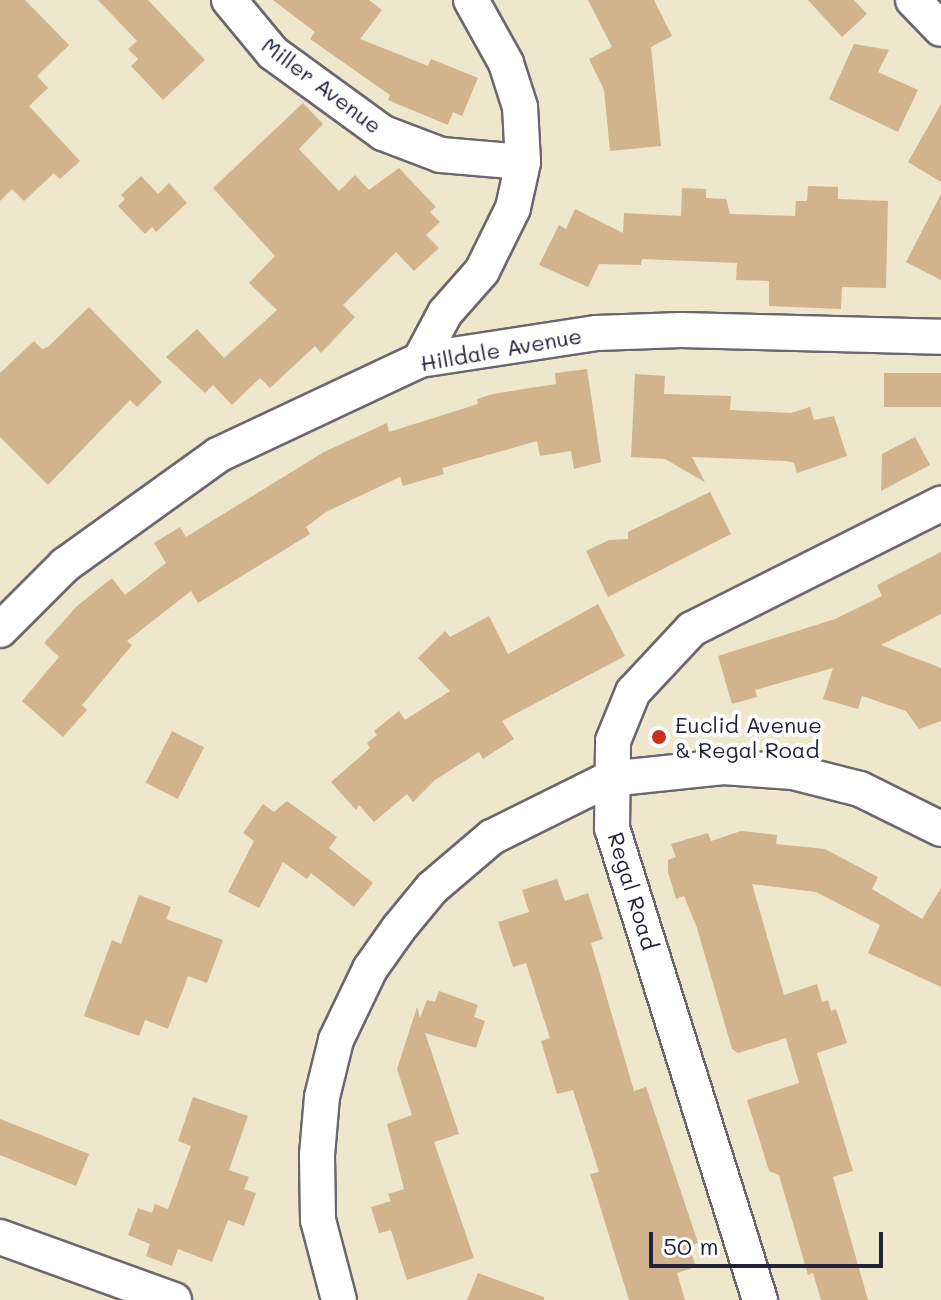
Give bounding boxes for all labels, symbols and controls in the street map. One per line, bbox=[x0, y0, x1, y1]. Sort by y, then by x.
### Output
street label: Miller Avenue bbox=[257, 31, 387, 139]
street label: Hilldale Avenue bbox=[418, 322, 584, 376]
place label: Euclid Avenue & Regal Road bbox=[675, 711, 822, 762]
marker: Euclid Avenue & Regal Road bbox=[650, 728, 668, 746]
street label: Regal Road bbox=[603, 829, 663, 953]
scale bar bbox=[653, 1216, 887, 1266]
text: 50 m bbox=[663, 1230, 719, 1261]

